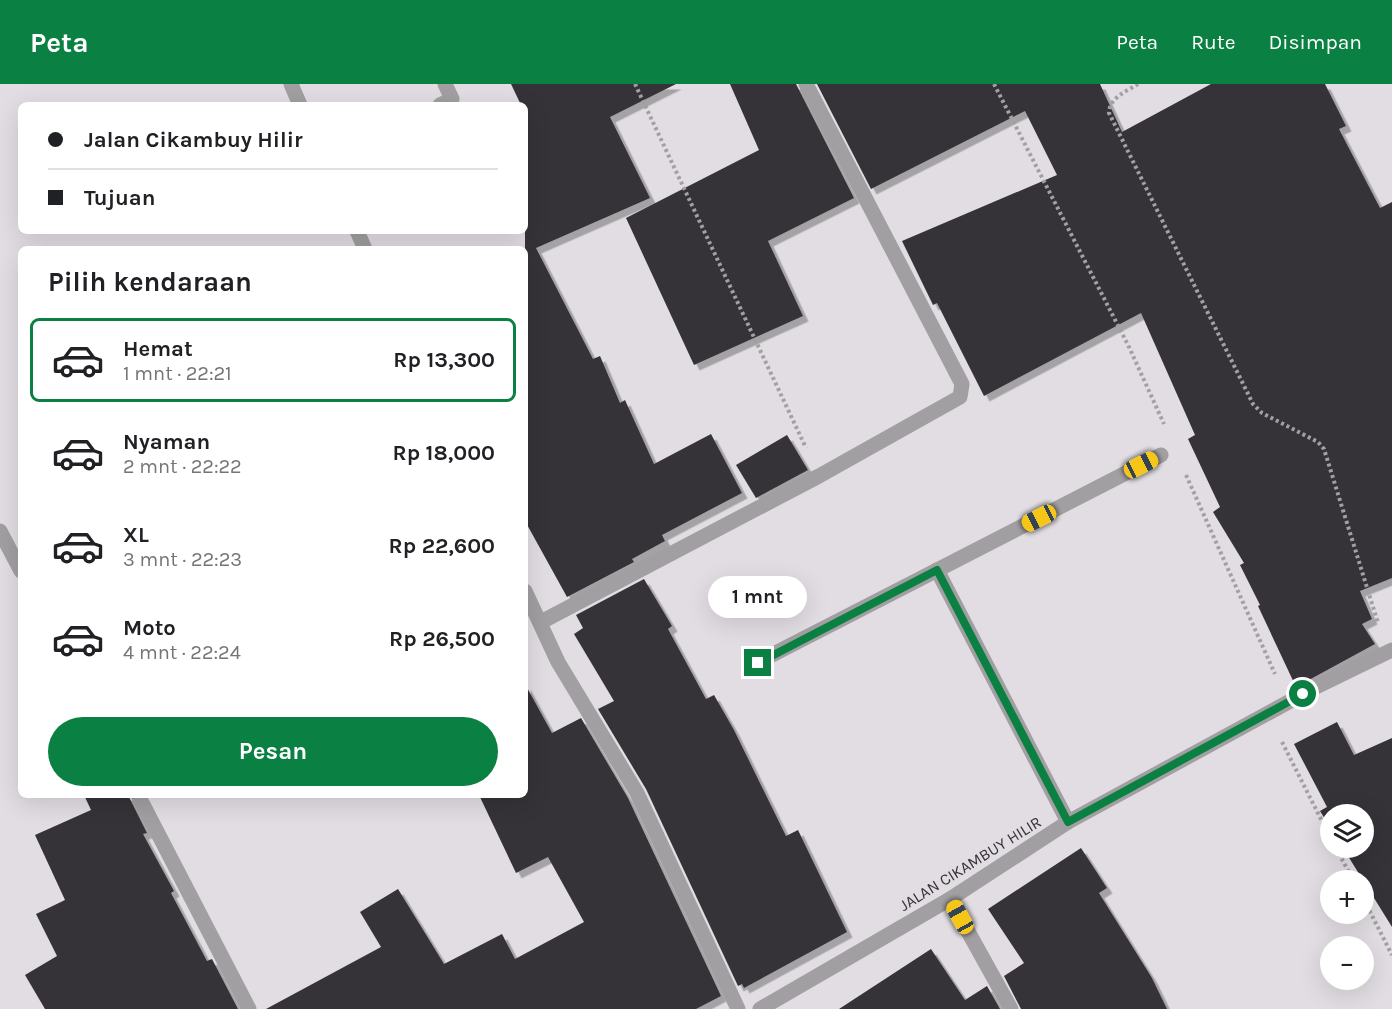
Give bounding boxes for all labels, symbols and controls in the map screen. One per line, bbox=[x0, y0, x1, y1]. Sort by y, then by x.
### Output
text: Peta bbox=[30, 26, 89, 59]
text: Peta bbox=[1116, 30, 1158, 54]
text: Rute bbox=[1191, 30, 1235, 54]
text: Disimpan bbox=[1268, 30, 1362, 54]
text: Jalan Cikambuy Hilir bbox=[84, 127, 303, 153]
text: Tujuan bbox=[84, 185, 155, 211]
text: Pilih kendaraan bbox=[48, 266, 252, 298]
icon: car bbox=[51, 333, 105, 387]
text: Hemat bbox=[123, 336, 193, 362]
text: Rp 13,300 bbox=[393, 347, 495, 373]
text: 1 mnt · 22:21 bbox=[123, 362, 232, 385]
icon: car bbox=[51, 426, 105, 480]
text: Nyaman bbox=[123, 429, 210, 455]
text: Rp 18,000 bbox=[392, 440, 495, 466]
car bbox=[1121, 449, 1161, 481]
text: 2 mnt · 22:22 bbox=[123, 455, 242, 478]
car bbox=[1019, 502, 1059, 534]
icon: car bbox=[51, 519, 105, 573]
text: XL bbox=[123, 522, 149, 548]
text: Rp 22,600 bbox=[388, 533, 495, 559]
text: 3 mnt · 22:23 bbox=[123, 548, 242, 571]
callout: 1 mnt bbox=[708, 576, 807, 618]
text: 1 mnt bbox=[732, 585, 783, 608]
icon: car bbox=[51, 612, 105, 666]
text: Moto bbox=[123, 615, 176, 641]
text: Rp 26,500 bbox=[389, 626, 495, 652]
text: 4 mnt · 22:24 bbox=[123, 641, 241, 664]
route end bbox=[744, 649, 771, 676]
route start bbox=[1289, 680, 1316, 707]
button: Pesan bbox=[48, 717, 498, 786]
map controls bbox=[1320, 804, 1374, 990]
button: layers bbox=[1320, 804, 1374, 858]
street label: JALAN CIKAMBUY HILIR bbox=[896, 812, 1045, 915]
button: + bbox=[1320, 870, 1374, 924]
car bbox=[943, 897, 977, 937]
button: − bbox=[1320, 936, 1374, 990]

